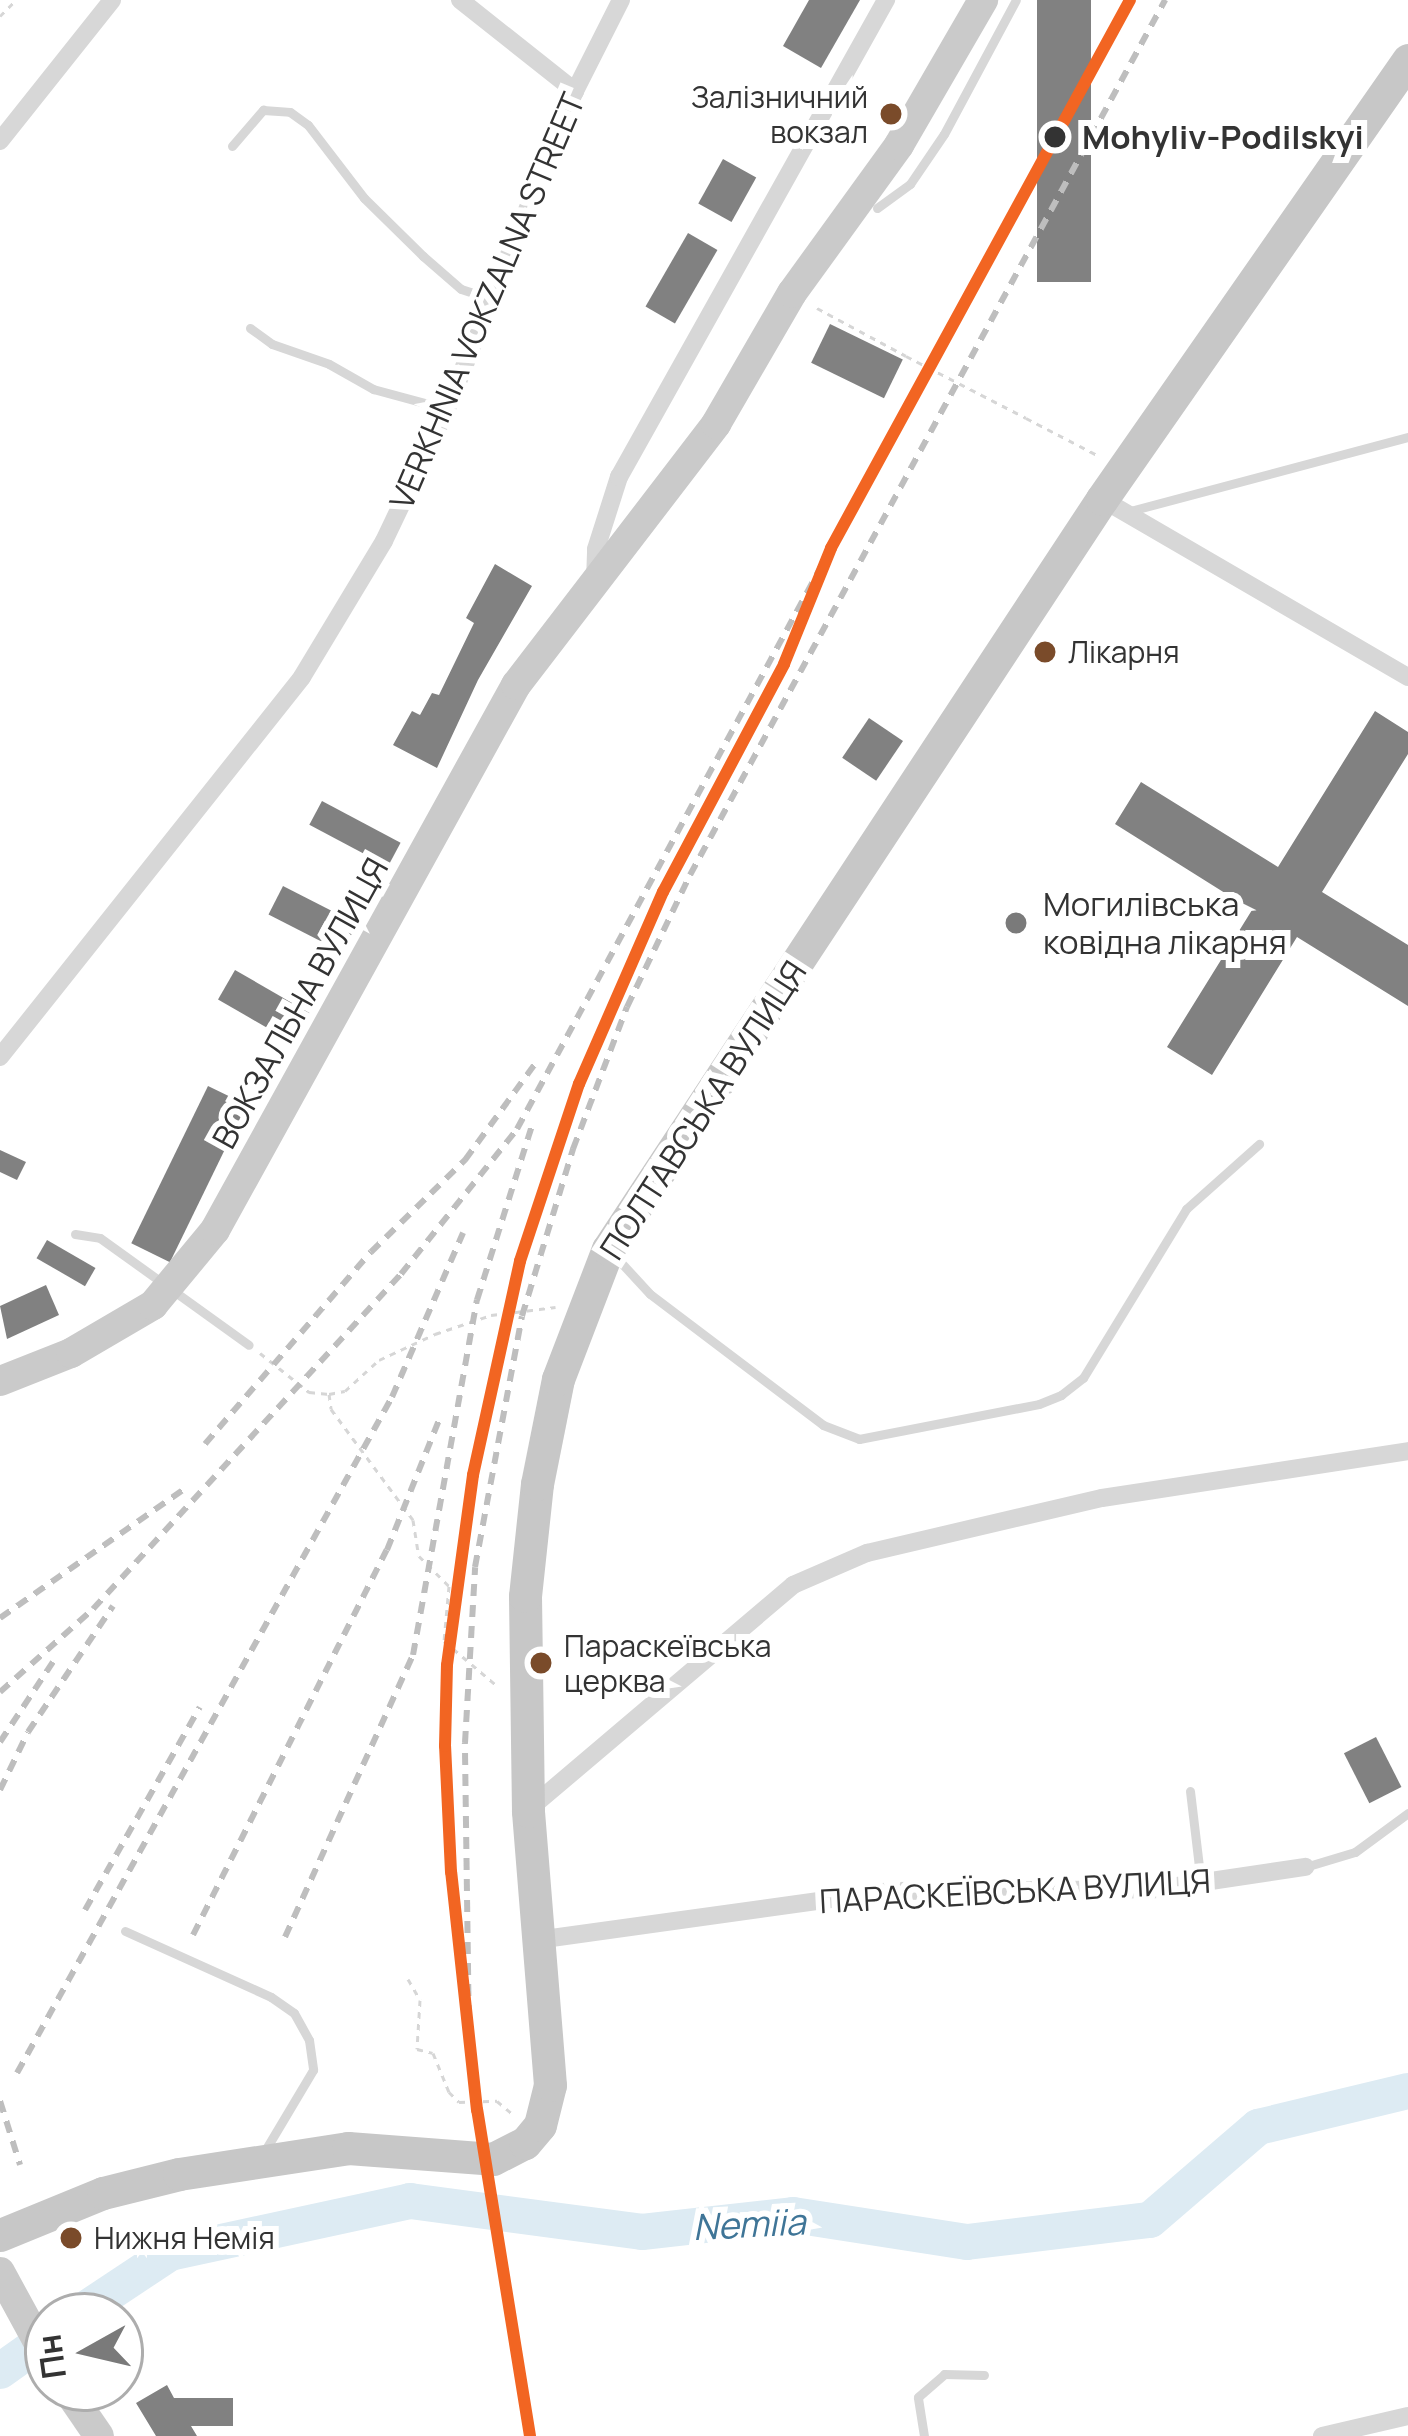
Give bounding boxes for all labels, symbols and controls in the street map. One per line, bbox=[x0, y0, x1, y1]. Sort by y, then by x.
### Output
place label: Залізничний вокзал bbox=[691, 79, 868, 150]
street label: VERKHNIA VOKZALNA STREET bbox=[381, 87, 593, 515]
marker: Залізничний вокзал bbox=[880, 103, 902, 125]
place label: Mohyliv-Podilskyi bbox=[1082, 117, 1364, 157]
marker: Mohyliv-Podilskyi bbox=[1039, 121, 1071, 153]
place label: Лікарня bbox=[1068, 634, 1180, 670]
marker: Лікарня bbox=[1034, 641, 1056, 663]
street label: ВОКЗАЛЬНА ВУЛИЦЯ bbox=[204, 851, 396, 1155]
place label: Могилівська ковідна лікарня bbox=[1043, 884, 1287, 962]
marker: Могилівська ковідна лікарня bbox=[1000, 907, 1032, 939]
street label: ПОЛТАВСЬКА ВУЛИЦЯ bbox=[592, 953, 814, 1267]
place label: Параскеївська церква bbox=[564, 1628, 772, 1698]
marker: Параскеївська церква bbox=[530, 1652, 552, 1674]
street label: ПАРАСКЕЇВСЬКА ВУЛИЦЯ bbox=[818, 1861, 1212, 1921]
water label: Nemiia bbox=[692, 2199, 806, 2249]
place label: Нижня Немія bbox=[94, 2220, 275, 2256]
marker: Нижня Немія bbox=[60, 2227, 82, 2249]
north arrow bbox=[24, 2292, 144, 2412]
text: Пн bbox=[25, 2332, 76, 2382]

